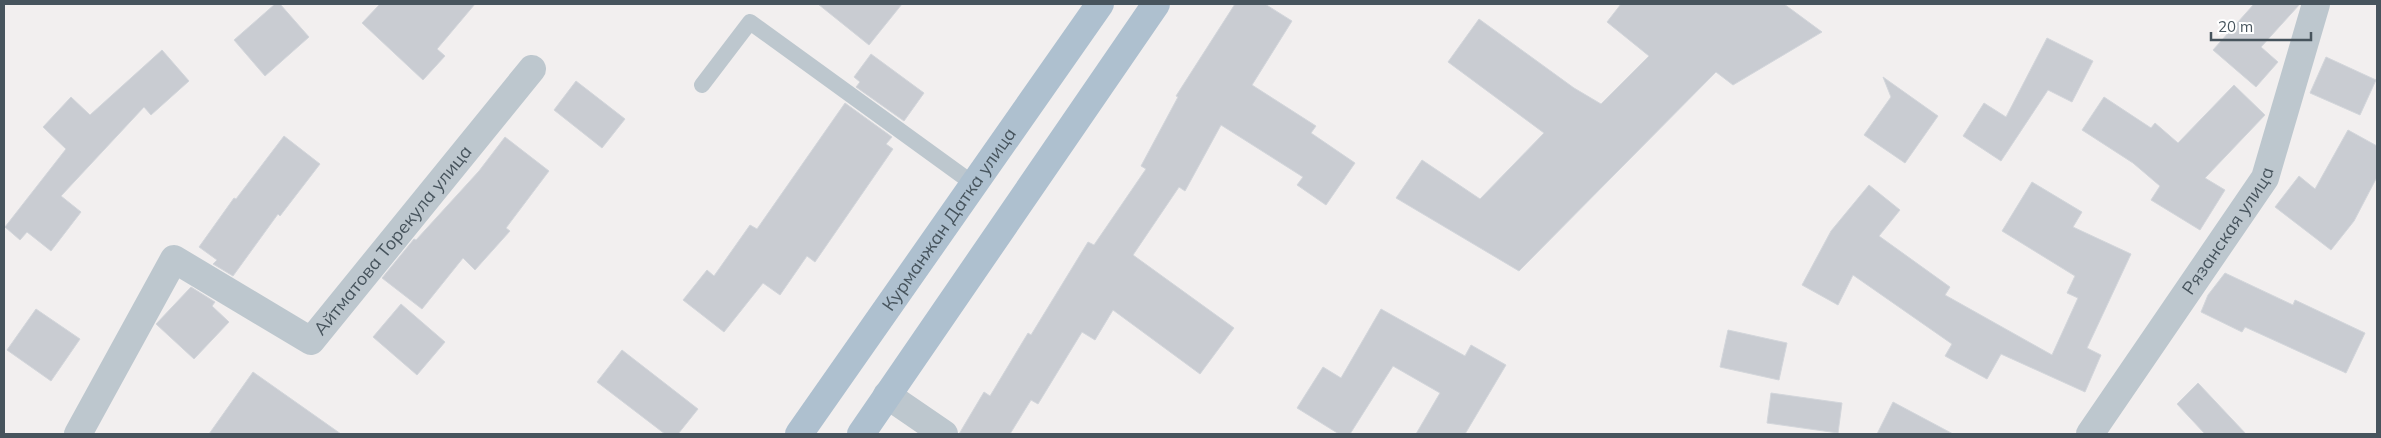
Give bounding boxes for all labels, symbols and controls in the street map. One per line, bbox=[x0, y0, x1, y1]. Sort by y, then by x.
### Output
scale bar bbox=[2211, 10, 2311, 42]
text: 20 m bbox=[2218, 17, 2253, 36]
street label: Курманжан Датка улица bbox=[877, 123, 1021, 315]
street label: Айтматова Торекула улица bbox=[308, 140, 476, 340]
street label: Рязанская улица bbox=[2177, 164, 2279, 299]

